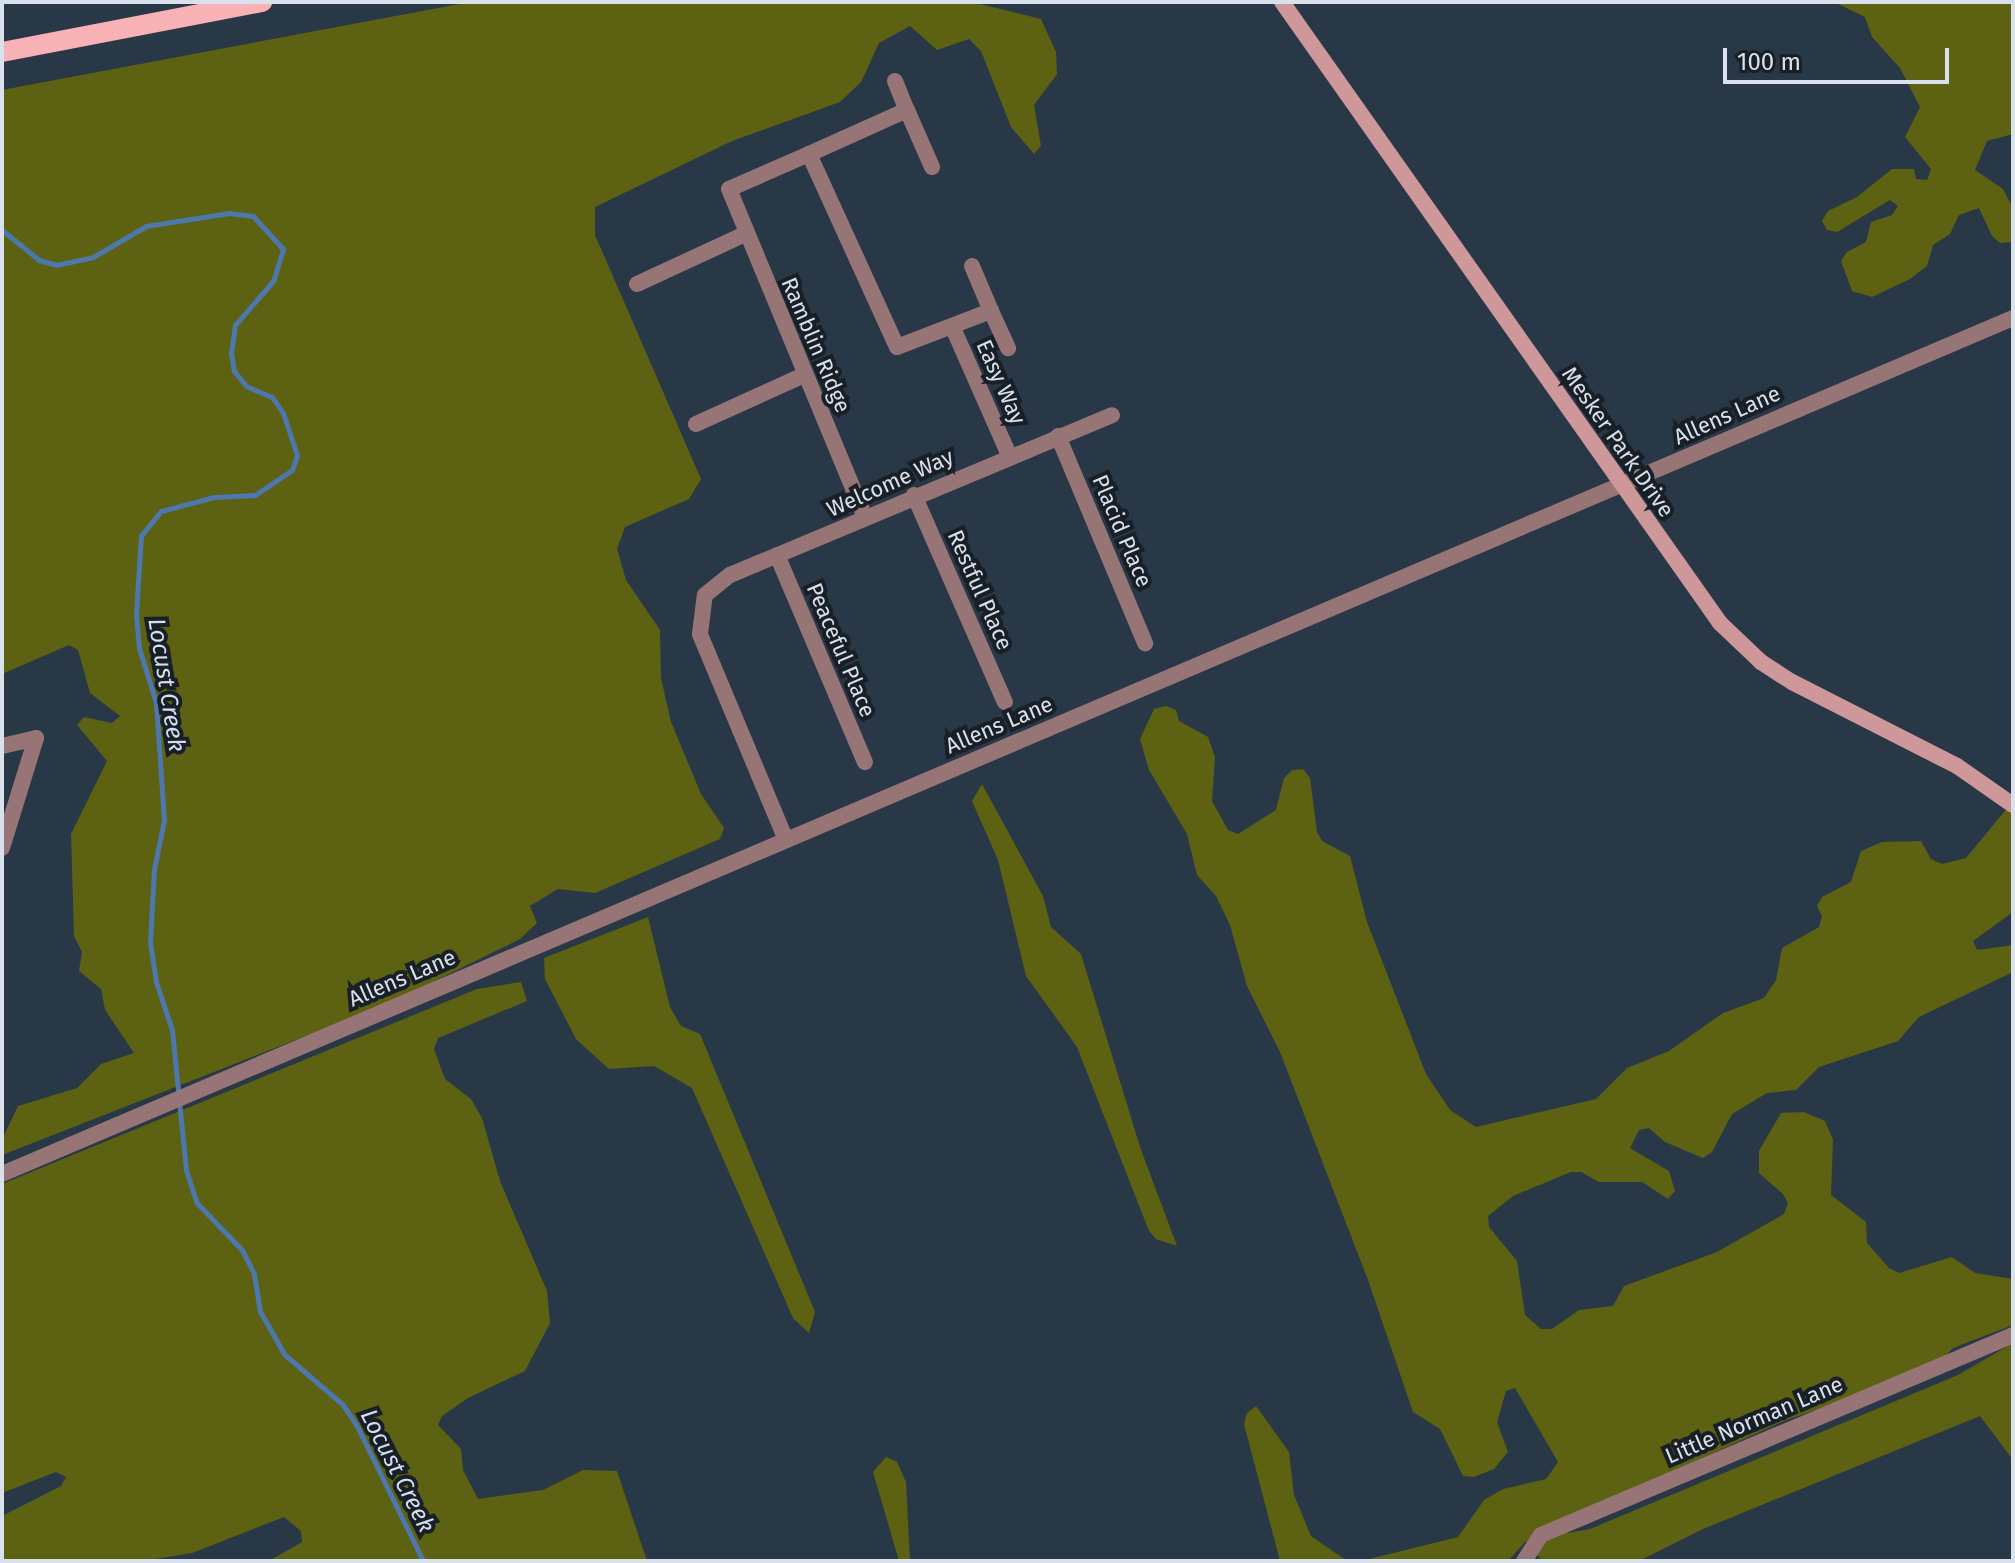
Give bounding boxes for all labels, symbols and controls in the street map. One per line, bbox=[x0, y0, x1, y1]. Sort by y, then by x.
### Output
scale bar bbox=[1727, 32, 1953, 82]
text: 100 m bbox=[1737, 48, 1801, 76]
street label: Ramblin Ridge bbox=[776, 274, 856, 416]
street label: Easy Way bbox=[971, 336, 1031, 428]
street label: Mesker Park Drive bbox=[1556, 362, 1680, 522]
street label: Allens Lane bbox=[1670, 380, 1784, 450]
street label: Welcome Way bbox=[823, 443, 957, 523]
street label: Placid Place bbox=[1087, 471, 1157, 591]
street label: Restful Place bbox=[942, 526, 1018, 654]
street label: Peaceful Place bbox=[801, 579, 881, 721]
water label: Locust Creek bbox=[141, 616, 191, 754]
street label: Allens Lane bbox=[941, 691, 1057, 759]
street label: Allens Lane bbox=[344, 944, 460, 1012]
street label: Little Norman Lane bbox=[1661, 1371, 1847, 1469]
water label: Locust Creek bbox=[354, 1404, 440, 1538]

